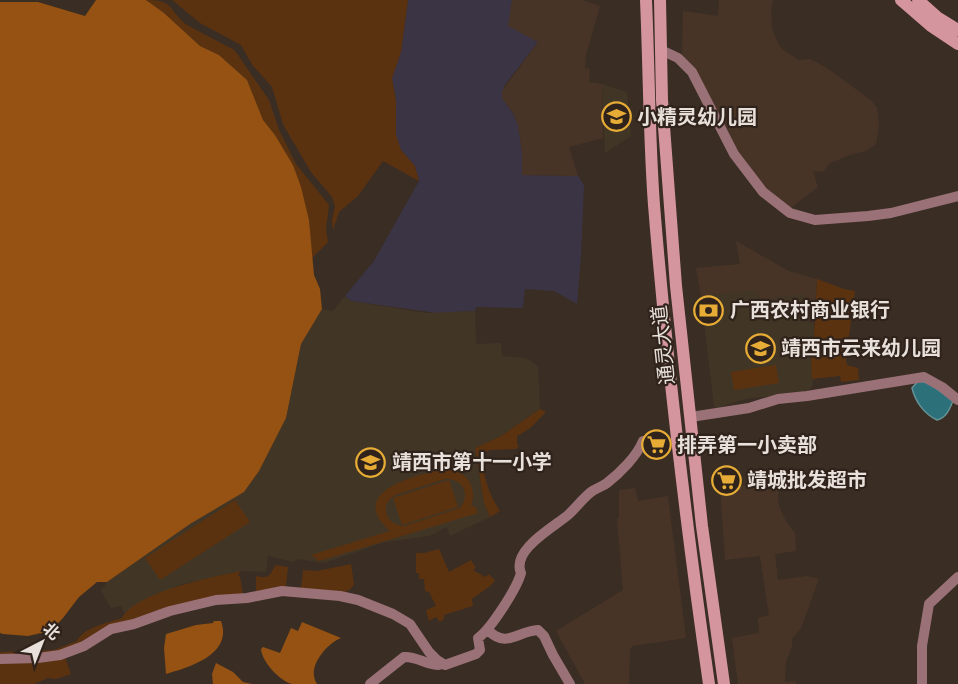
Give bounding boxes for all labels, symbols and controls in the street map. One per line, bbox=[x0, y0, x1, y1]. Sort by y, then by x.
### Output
school or university icon: 小精灵幼儿园 bbox=[600, 101, 632, 133]
place label: 小精灵幼儿园 bbox=[637, 105, 757, 129]
bank icon: 广西农村商业银行 bbox=[693, 294, 725, 326]
place label: 广西农村商业银行 bbox=[730, 298, 890, 322]
street label: 通灵大道 bbox=[647, 304, 679, 386]
school or university icon: 靖西市云来幼儿园 bbox=[744, 332, 776, 364]
place label: 靖西市云来幼儿园 bbox=[781, 336, 941, 360]
supermarket icon: 排弄第一小卖部 bbox=[640, 429, 672, 461]
place label: 排弄第一小卖部 bbox=[677, 433, 817, 457]
school or university icon: 靖西市第十一小学 bbox=[355, 446, 387, 478]
place label: 靖西市第十一小学 bbox=[392, 450, 552, 474]
supermarket icon: 靖城批发超市 bbox=[710, 464, 742, 496]
place label: 靖城批发超市 bbox=[747, 468, 867, 492]
north arrow bbox=[12, 612, 72, 672]
text: 北 bbox=[39, 619, 64, 644]

